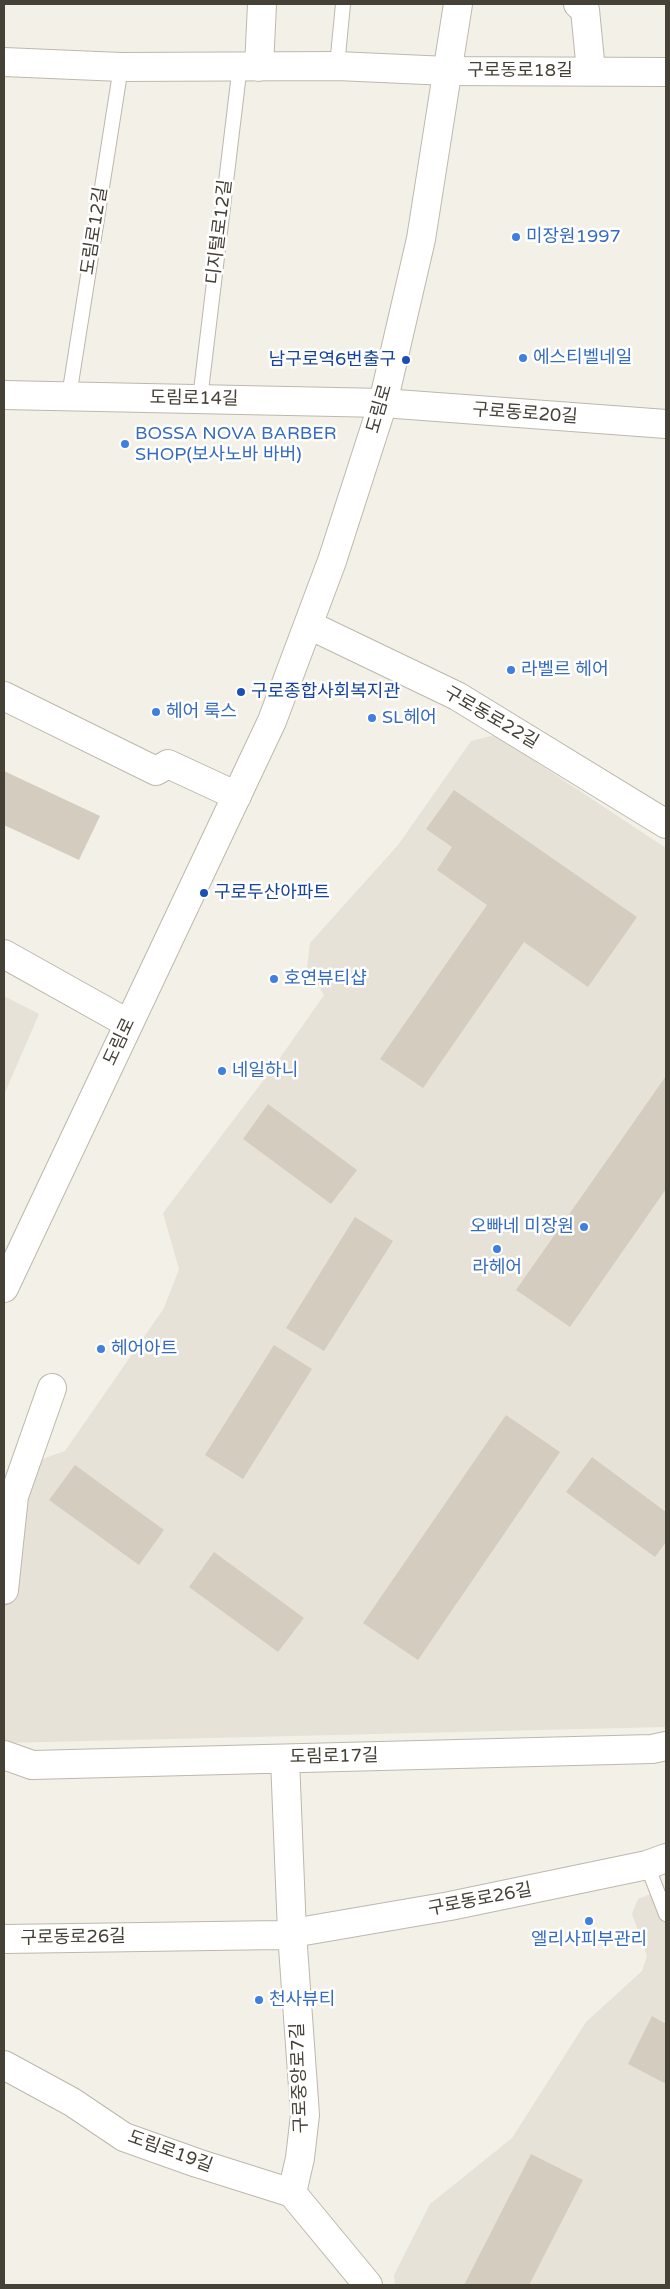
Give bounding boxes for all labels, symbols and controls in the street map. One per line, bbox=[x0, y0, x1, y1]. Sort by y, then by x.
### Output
street label: 구로동로18길 bbox=[467, 60, 573, 82]
street label: 디지털로12길 bbox=[203, 178, 237, 286]
street label: 도림로12길 bbox=[77, 185, 113, 277]
place label: 미장원1997 bbox=[526, 226, 621, 248]
marker: 미장원1997 bbox=[510, 231, 522, 243]
place label: 에스티벨네일 bbox=[533, 347, 632, 369]
place label: 남구로역6번출구 bbox=[269, 349, 396, 371]
marker: 에스티벨네일 bbox=[517, 352, 529, 364]
marker: 남구로역6번출구 bbox=[400, 354, 412, 366]
street label: 도림로 bbox=[363, 382, 397, 436]
street label: 도림로14길 bbox=[149, 387, 239, 411]
street label: 구로동로20길 bbox=[472, 400, 578, 428]
place label: BOSSA NOVA BARBER SHOP(보사노바 바버) bbox=[135, 423, 336, 466]
marker: BOSSA NOVA BARBER SHOP(보사노바 바버) bbox=[119, 438, 131, 450]
place label: 라벨르 헤어 bbox=[521, 659, 608, 681]
marker: 라벨르 헤어 bbox=[505, 664, 517, 676]
place label: 구로종합사회복지관 bbox=[251, 681, 400, 703]
street label: 구로동로22길 bbox=[440, 682, 542, 754]
marker: 구로종합사회복지관 bbox=[235, 686, 247, 698]
place label: 헤어 룩스 bbox=[166, 701, 237, 723]
marker: 헤어 룩스 bbox=[150, 706, 162, 718]
place label: SL헤어 bbox=[382, 707, 437, 729]
marker: SL헤어 bbox=[366, 712, 378, 724]
place label: 구로두산아파트 bbox=[214, 882, 330, 904]
marker: 구로두산아파트 bbox=[198, 887, 210, 899]
place label: 호연뷰티샵 bbox=[284, 968, 367, 990]
marker: 호연뷰티샵 bbox=[268, 973, 280, 985]
street label: 도림로 bbox=[100, 1015, 140, 1069]
place label: 네일하니 bbox=[232, 1060, 298, 1082]
marker: 네일하니 bbox=[216, 1065, 228, 1077]
place label: 오빠네 미장원 bbox=[470, 1216, 574, 1238]
marker: 오빠네 미장원 bbox=[578, 1221, 590, 1233]
marker: 라헤어 bbox=[491, 1243, 503, 1255]
place label: 라헤어 bbox=[472, 1257, 522, 1279]
place label: 헤어아트 bbox=[111, 1338, 177, 1360]
marker: 헤어아트 bbox=[95, 1343, 107, 1355]
street label: 도림로17길 bbox=[289, 1745, 379, 1769]
street label: 구로동로26길 bbox=[426, 1879, 534, 1921]
marker: 엘리사피부관리 bbox=[583, 1915, 595, 1927]
street label: 구로동로26길 bbox=[20, 1926, 126, 1950]
place label: 엘리사피부관리 bbox=[531, 1929, 647, 1951]
place label: 천사뷰티 bbox=[269, 1989, 335, 2011]
marker: 천사뷰티 bbox=[253, 1994, 265, 2006]
street label: 구로중앙로7길 bbox=[287, 2022, 313, 2134]
street label: 도림로19길 bbox=[125, 2127, 215, 2177]

